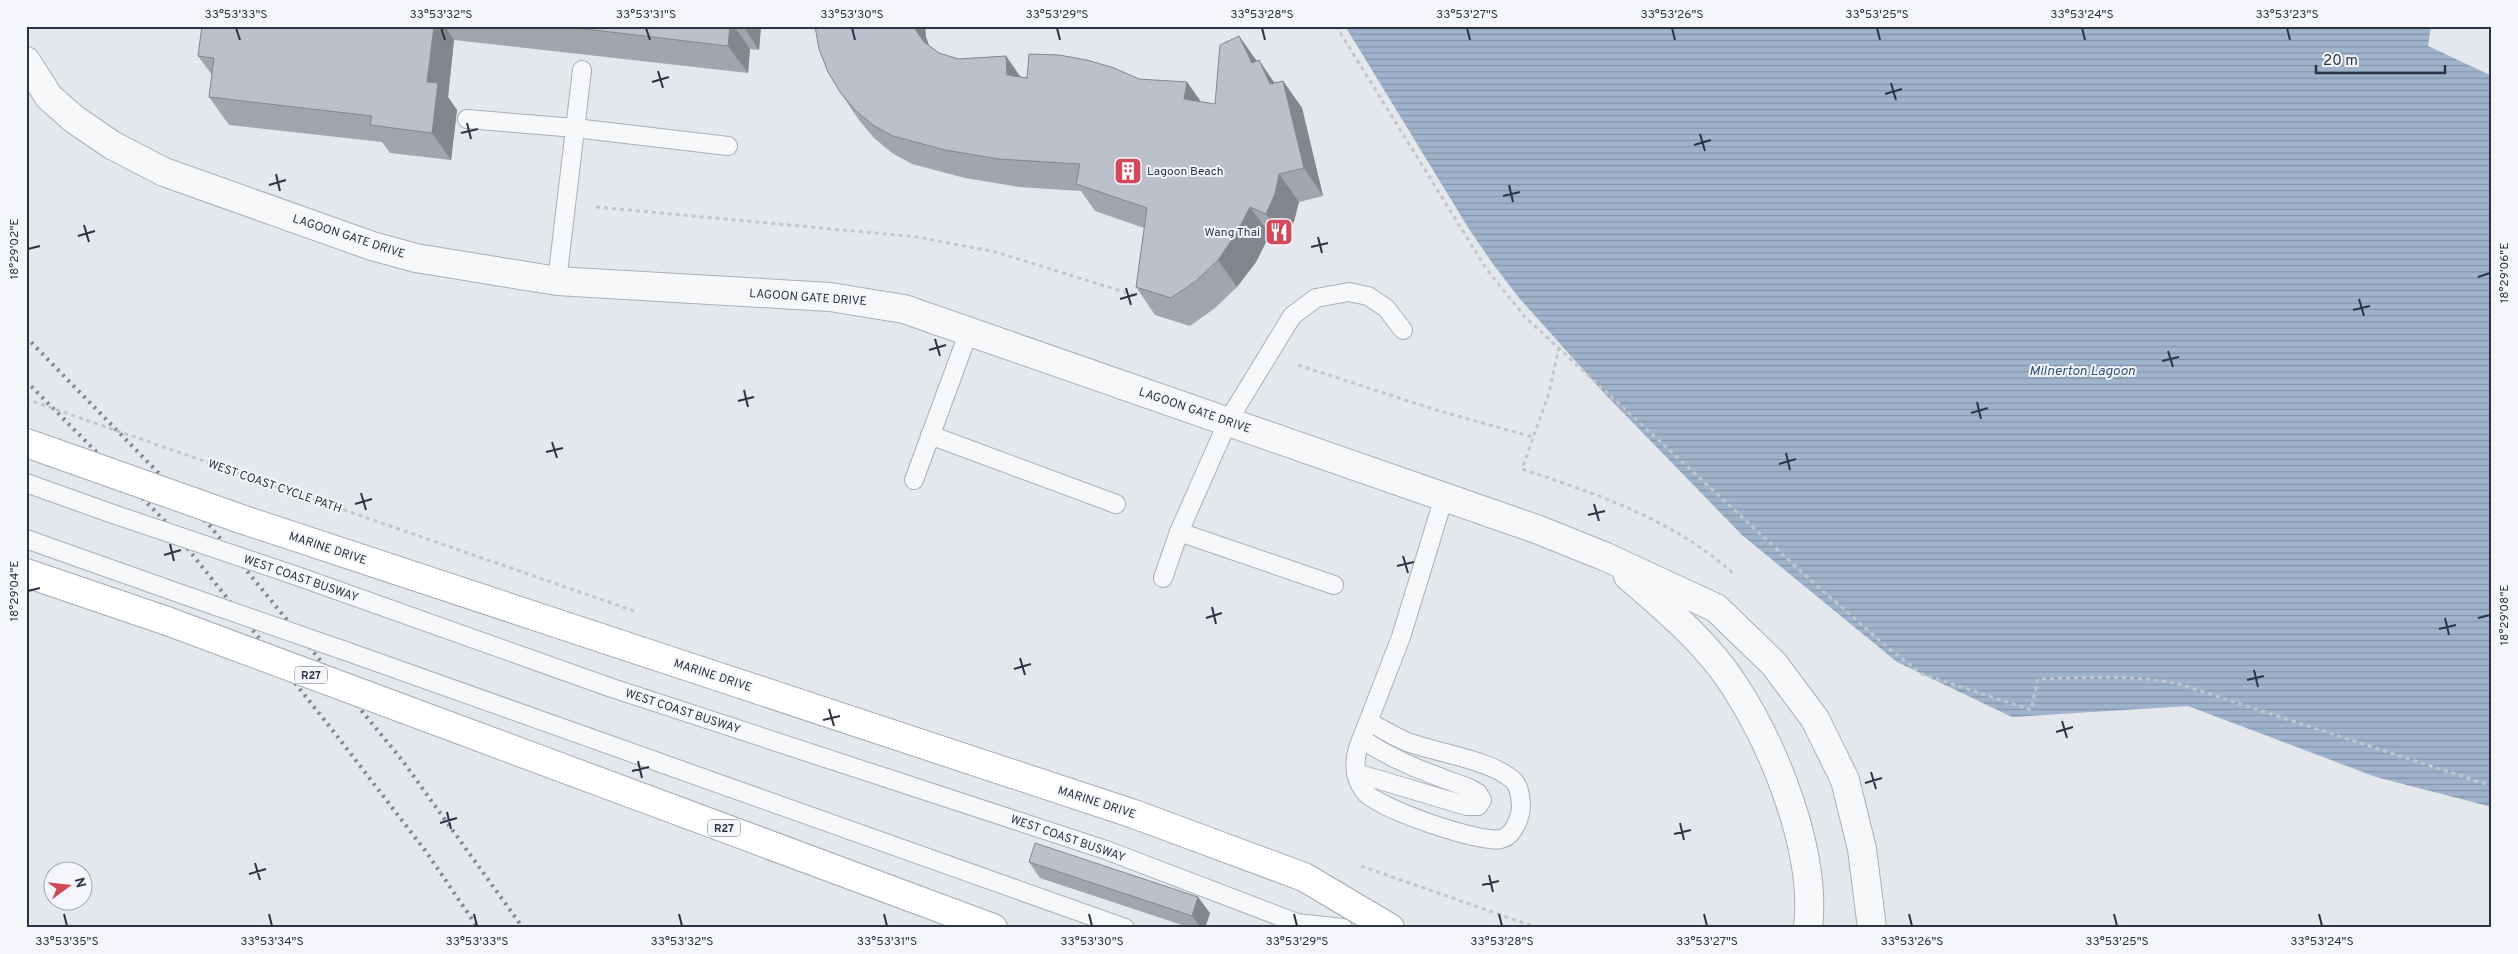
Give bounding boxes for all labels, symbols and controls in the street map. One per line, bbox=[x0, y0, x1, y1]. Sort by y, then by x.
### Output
text: 33°53'33"S bbox=[204, 7, 268, 23]
text: 33°53'32"S bbox=[410, 7, 472, 23]
text: 33°53'31"S bbox=[616, 7, 676, 23]
text: 33°53'30"S bbox=[820, 7, 884, 23]
text: 33°53'29"S bbox=[1025, 7, 1089, 23]
text: 33°53'28"S bbox=[1230, 7, 1294, 23]
text: 33°53'27"S bbox=[1436, 7, 1498, 23]
text: 33°53'26"S bbox=[1640, 7, 1704, 23]
text: 33°53'25"S bbox=[1845, 7, 1909, 23]
text: 33°53'24"S bbox=[2050, 7, 2114, 23]
text: 33°53'23"S bbox=[2255, 7, 2319, 23]
scale bar bbox=[2316, 42, 2444, 74]
text: 20 m bbox=[2323, 52, 2358, 71]
building icon: Lagoon Beach bbox=[1113, 156, 1143, 186]
place label: Lagoon Beach bbox=[1147, 164, 1224, 180]
street label: LAGOON GATE DRIVE bbox=[290, 211, 407, 263]
restaurant icon: Wang Thai bbox=[1264, 217, 1294, 247]
text: 18°29'02"E bbox=[7, 219, 23, 279]
place label: Wang Thai bbox=[1205, 225, 1260, 241]
text: 18°29'06"E bbox=[2497, 243, 2513, 303]
street label: LAGOON GATE DRIVE bbox=[749, 286, 867, 310]
water label: Milnerton Lagoon bbox=[2029, 363, 2135, 380]
street label: LAGOON GATE DRIVE bbox=[1136, 384, 1253, 438]
street label: WEST COAST CYCLE PATH bbox=[205, 456, 344, 517]
street label: MARINE DRIVE bbox=[287, 529, 369, 569]
street label: WEST COAST BUSWAY bbox=[241, 552, 361, 606]
text: 18°29'04"E bbox=[7, 561, 23, 621]
text: 18°29'08"E bbox=[2497, 585, 2513, 645]
street label: MARINE DRIVE bbox=[672, 656, 754, 696]
road number: R27 bbox=[295, 666, 327, 684]
street label: WEST COAST BUSWAY bbox=[623, 686, 743, 738]
street label: MARINE DRIVE bbox=[1056, 783, 1138, 823]
street label: WEST COAST BUSWAY bbox=[1008, 812, 1128, 866]
road number: R27 bbox=[708, 820, 740, 836]
north arrow bbox=[42, 862, 92, 912]
text: N bbox=[70, 876, 89, 890]
text: 33°53'35"S bbox=[35, 934, 99, 950]
text: 33°53'34"S bbox=[240, 934, 304, 950]
text: 33°53'33"S bbox=[445, 934, 509, 950]
text: 33°53'32"S bbox=[651, 934, 713, 950]
text: 33°53'31"S bbox=[857, 934, 917, 950]
text: 33°53'30"S bbox=[1060, 934, 1124, 950]
text: 33°53'29"S bbox=[1265, 934, 1329, 950]
text: 33°53'28"S bbox=[1470, 934, 1534, 950]
text: 33°53'27"S bbox=[1676, 934, 1738, 950]
text: 33°53'26"S bbox=[1880, 934, 1944, 950]
text: 33°53'25"S bbox=[2085, 934, 2149, 950]
text: 33°53'24"S bbox=[2290, 934, 2354, 950]

